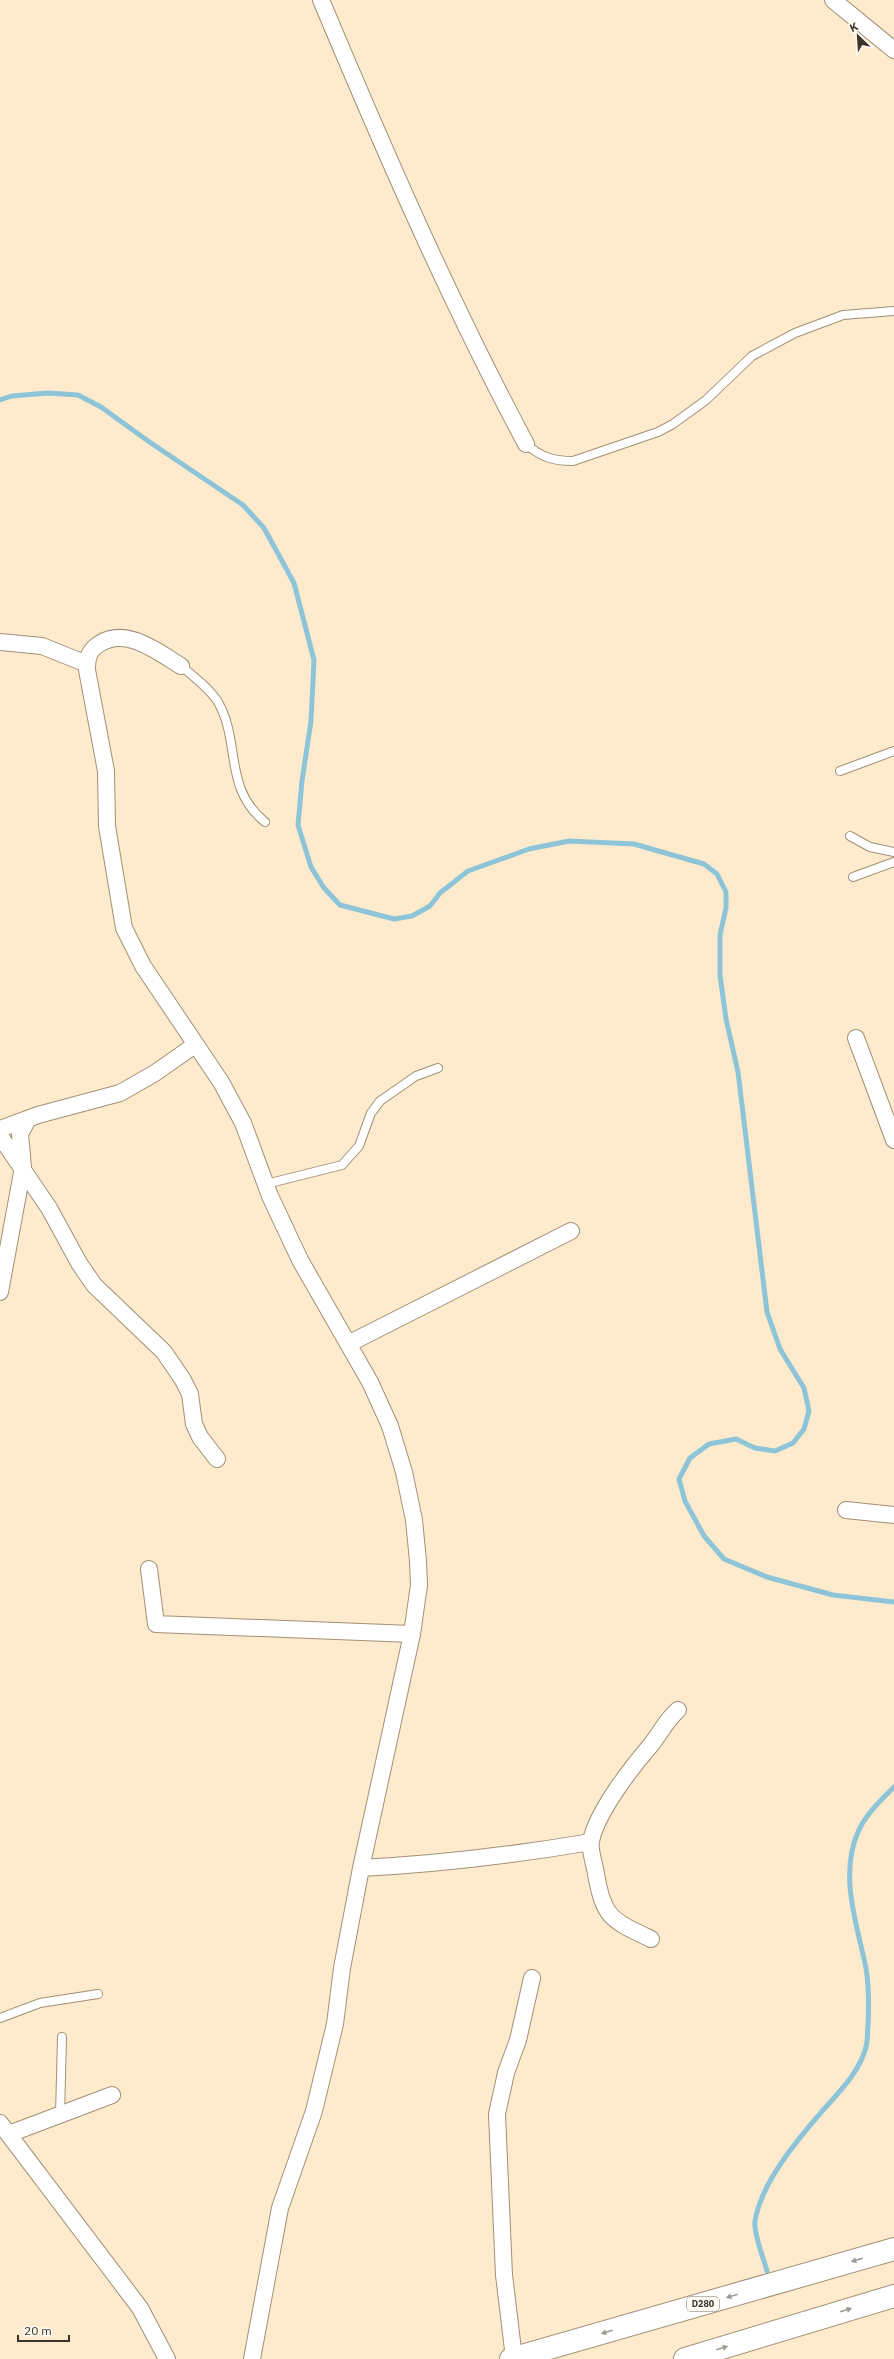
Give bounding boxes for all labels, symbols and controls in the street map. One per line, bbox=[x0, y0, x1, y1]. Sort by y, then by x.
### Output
north arrow bbox=[838, 16, 878, 56]
text: K bbox=[847, 19, 861, 35]
one-way arrow bbox=[850, 2257, 862, 2263]
one-way arrow bbox=[725, 2293, 737, 2299]
road number: D280 bbox=[687, 2297, 719, 2311]
one-way arrow bbox=[841, 2307, 853, 2313]
scale bar bbox=[18, 2317, 69, 2343]
text: 20 m bbox=[24, 2323, 52, 2338]
one-way arrow bbox=[600, 2329, 612, 2335]
one-way arrow bbox=[716, 2345, 728, 2351]

